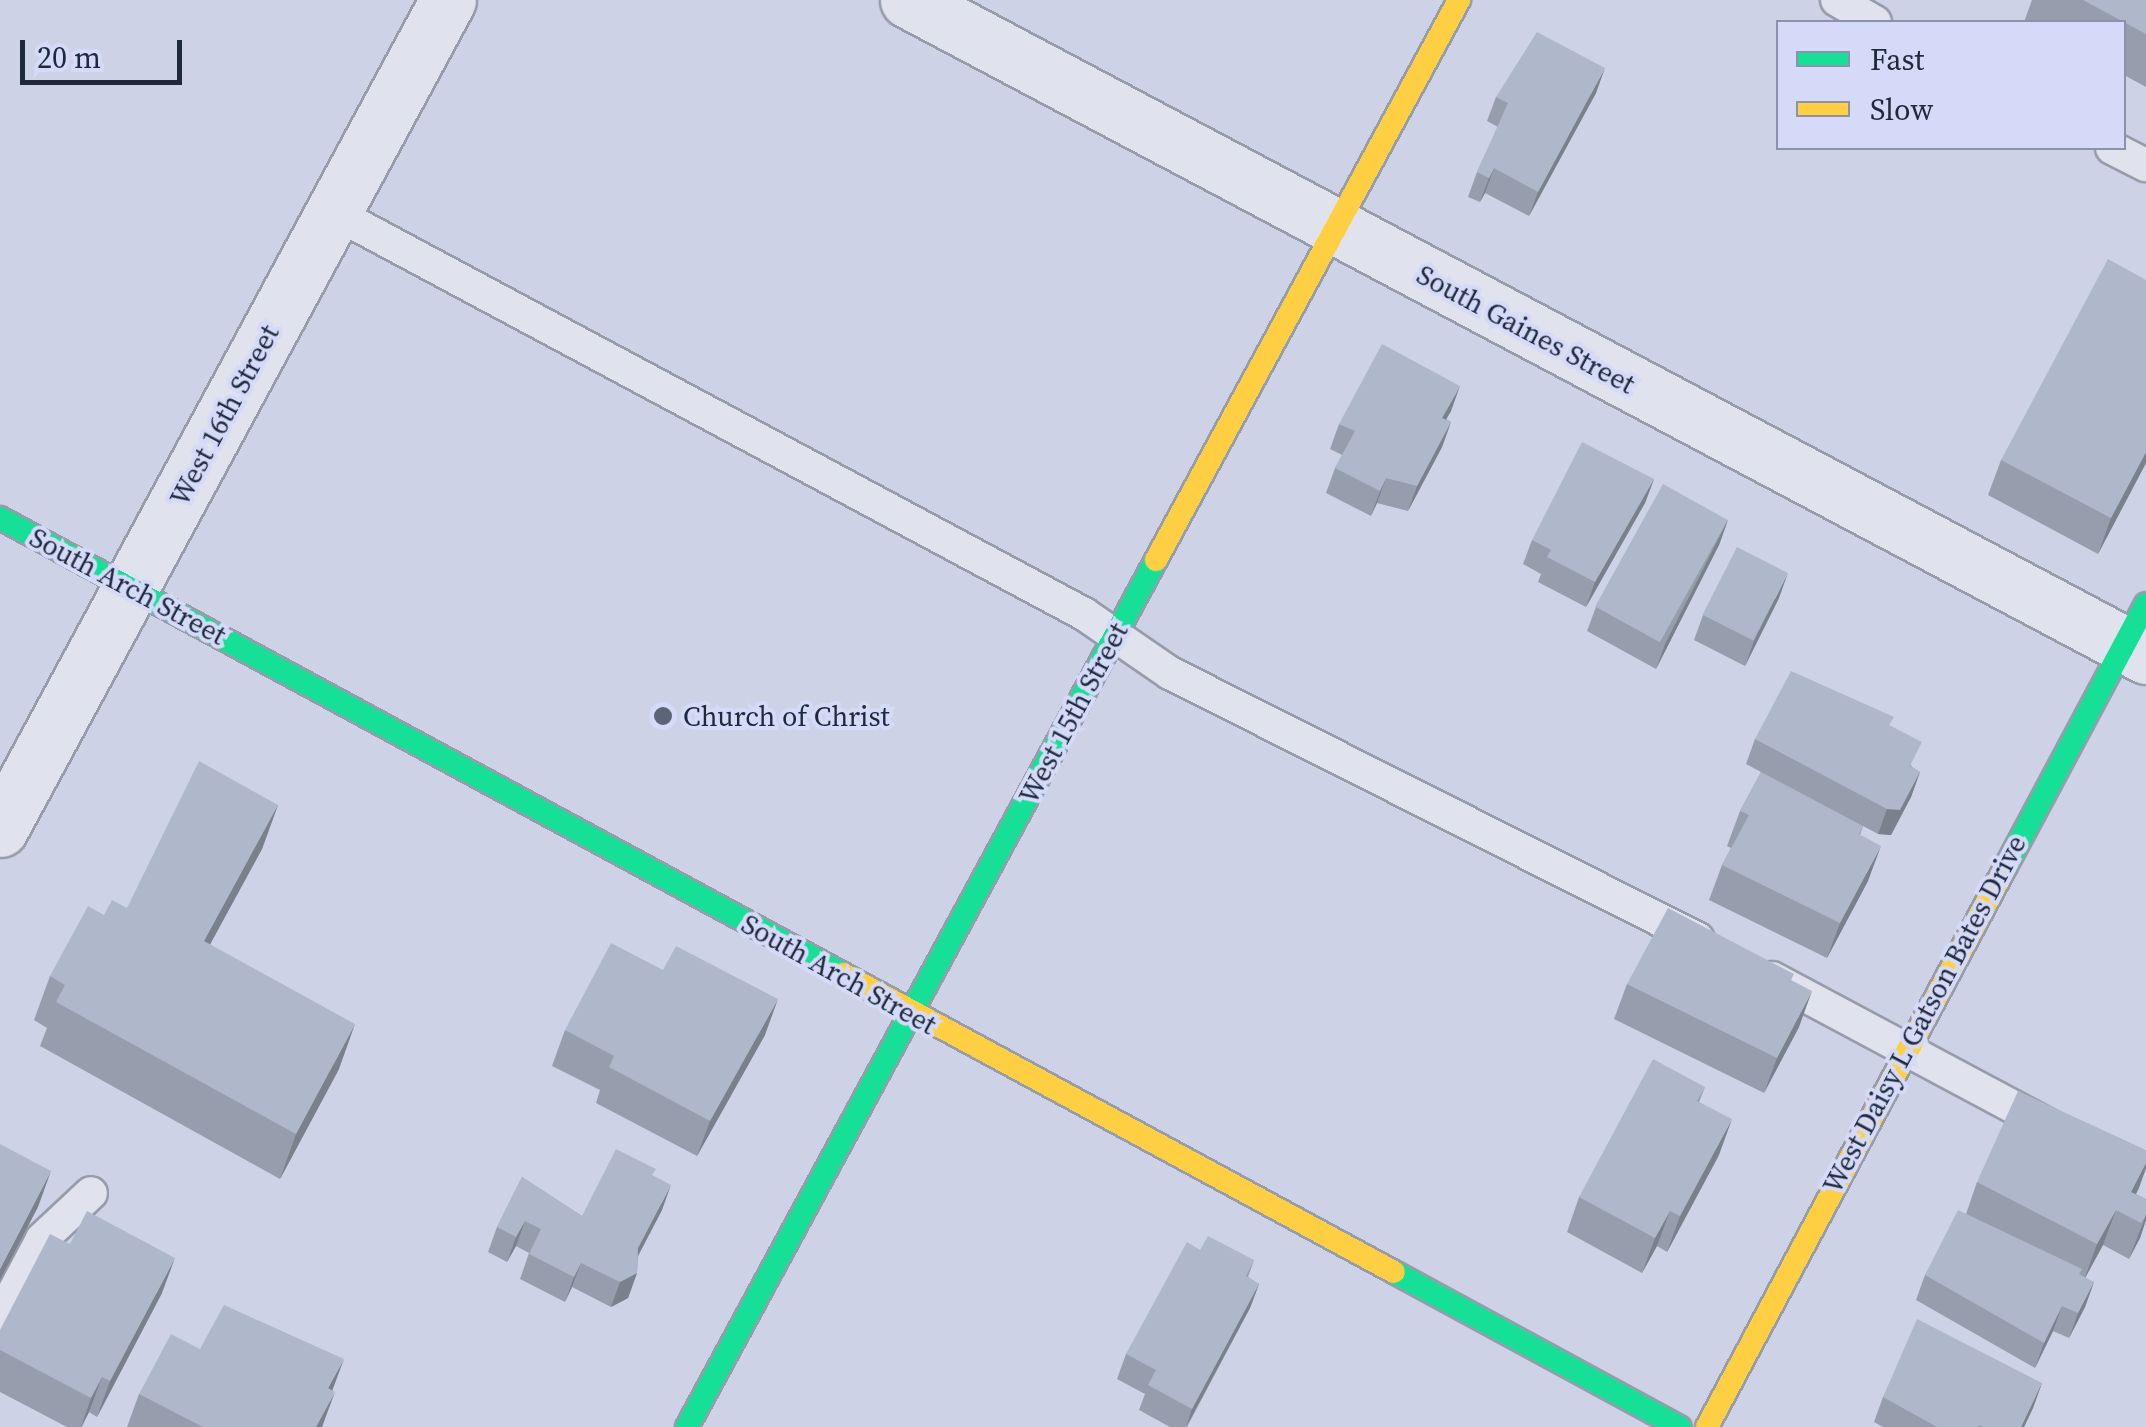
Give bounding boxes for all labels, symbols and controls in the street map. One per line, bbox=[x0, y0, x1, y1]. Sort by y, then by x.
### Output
scale bar bbox=[25, 20, 188, 82]
legend bbox=[1776, 20, 2126, 150]
text: 20 m bbox=[37, 37, 101, 78]
text: Fast bbox=[1870, 39, 1924, 80]
text: Slow bbox=[1870, 89, 1933, 130]
street label: South Gaines Street bbox=[1411, 257, 1641, 401]
street label: West 16th Street bbox=[162, 319, 286, 511]
street label: South Arch Street bbox=[24, 520, 232, 652]
street label: West 15th Street bbox=[1011, 617, 1135, 809]
place label: Church of Christ bbox=[683, 699, 890, 733]
marker: Church of Christ bbox=[652, 705, 674, 727]
street label: West Daisy L Gatson Bates Drive bbox=[1815, 829, 2033, 1199]
street label: South Arch Street bbox=[736, 907, 942, 1041]

